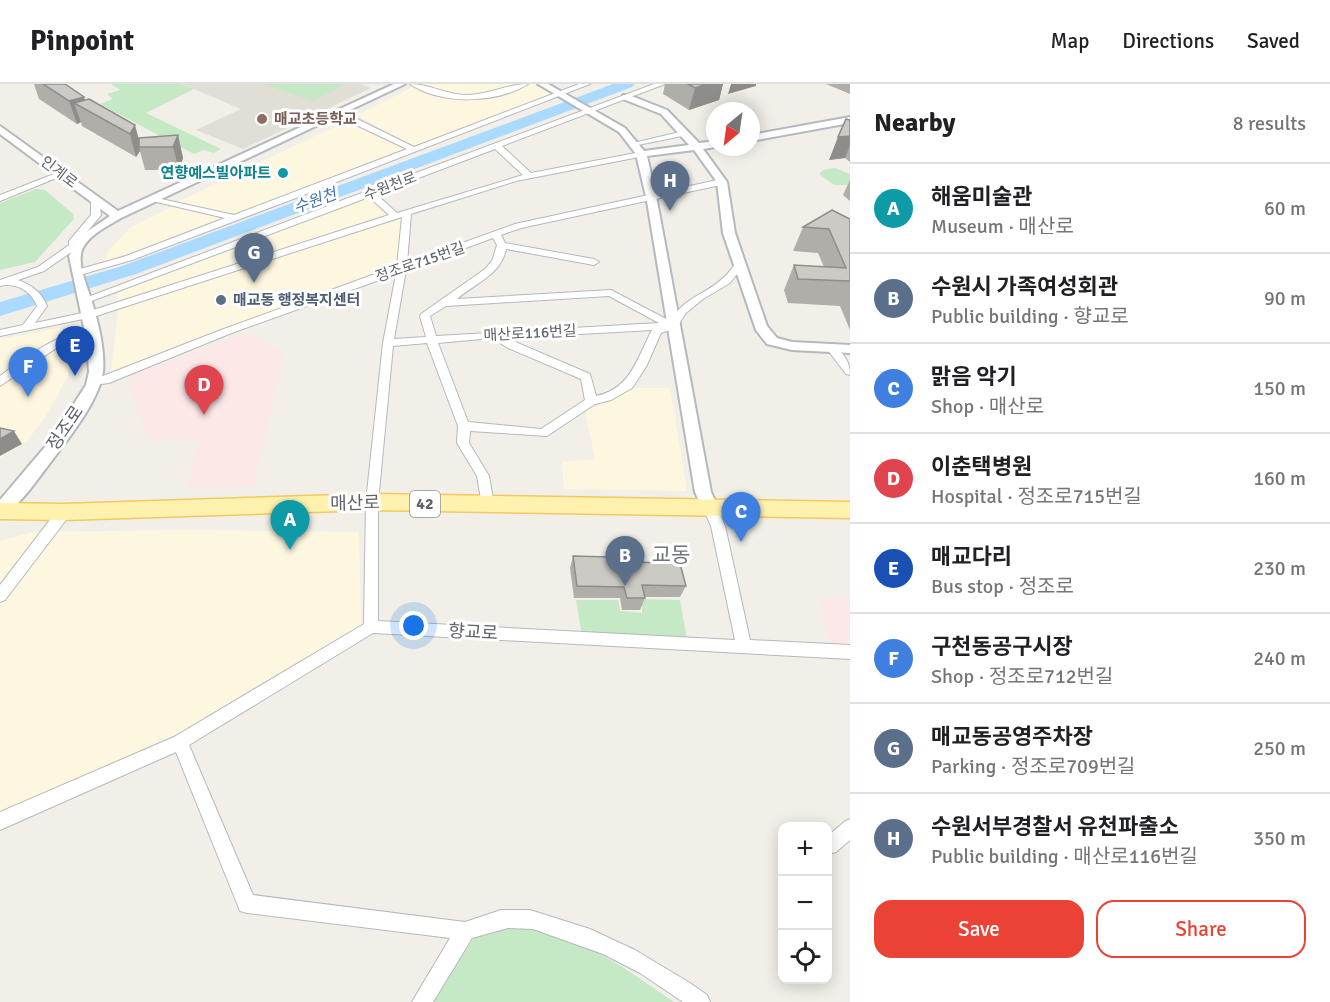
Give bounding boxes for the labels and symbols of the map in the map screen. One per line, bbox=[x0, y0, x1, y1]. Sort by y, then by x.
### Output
north arrow bbox=[706, 102, 760, 156]
place label: 매교초등학교 bbox=[274, 110, 357, 128]
marker: 매교초등학교 bbox=[255, 112, 269, 126]
street label: 인계로 bbox=[37, 152, 81, 192]
pin: H bbox=[650, 162, 690, 211]
place label: 연향예스빌아파트 bbox=[161, 164, 271, 182]
marker: 연향예스빌아파트 bbox=[276, 166, 290, 180]
street label: 수원천로 bbox=[361, 168, 419, 204]
water label: 수원천 bbox=[291, 183, 341, 218]
pin: G bbox=[234, 234, 274, 283]
street label: 정조로715번길 bbox=[373, 238, 467, 286]
place label: 매교동 행정복지센터 bbox=[233, 291, 361, 309]
marker: 매교동 행정복지센터 bbox=[214, 293, 228, 307]
street label: 매산로116번길 bbox=[483, 322, 577, 344]
pin: E bbox=[56, 326, 94, 376]
pin: F bbox=[9, 348, 48, 397]
pin: D bbox=[184, 366, 224, 415]
street label: 정조로 bbox=[42, 401, 88, 455]
road number: 42 bbox=[410, 491, 440, 517]
street label: 매산로 bbox=[330, 492, 380, 514]
pin: C bbox=[722, 492, 760, 542]
pin: A bbox=[270, 500, 310, 550]
pin: B bbox=[606, 536, 644, 586]
district label: 교동 bbox=[652, 542, 690, 568]
your location bbox=[399, 611, 428, 640]
street label: 향교로 bbox=[448, 620, 498, 644]

